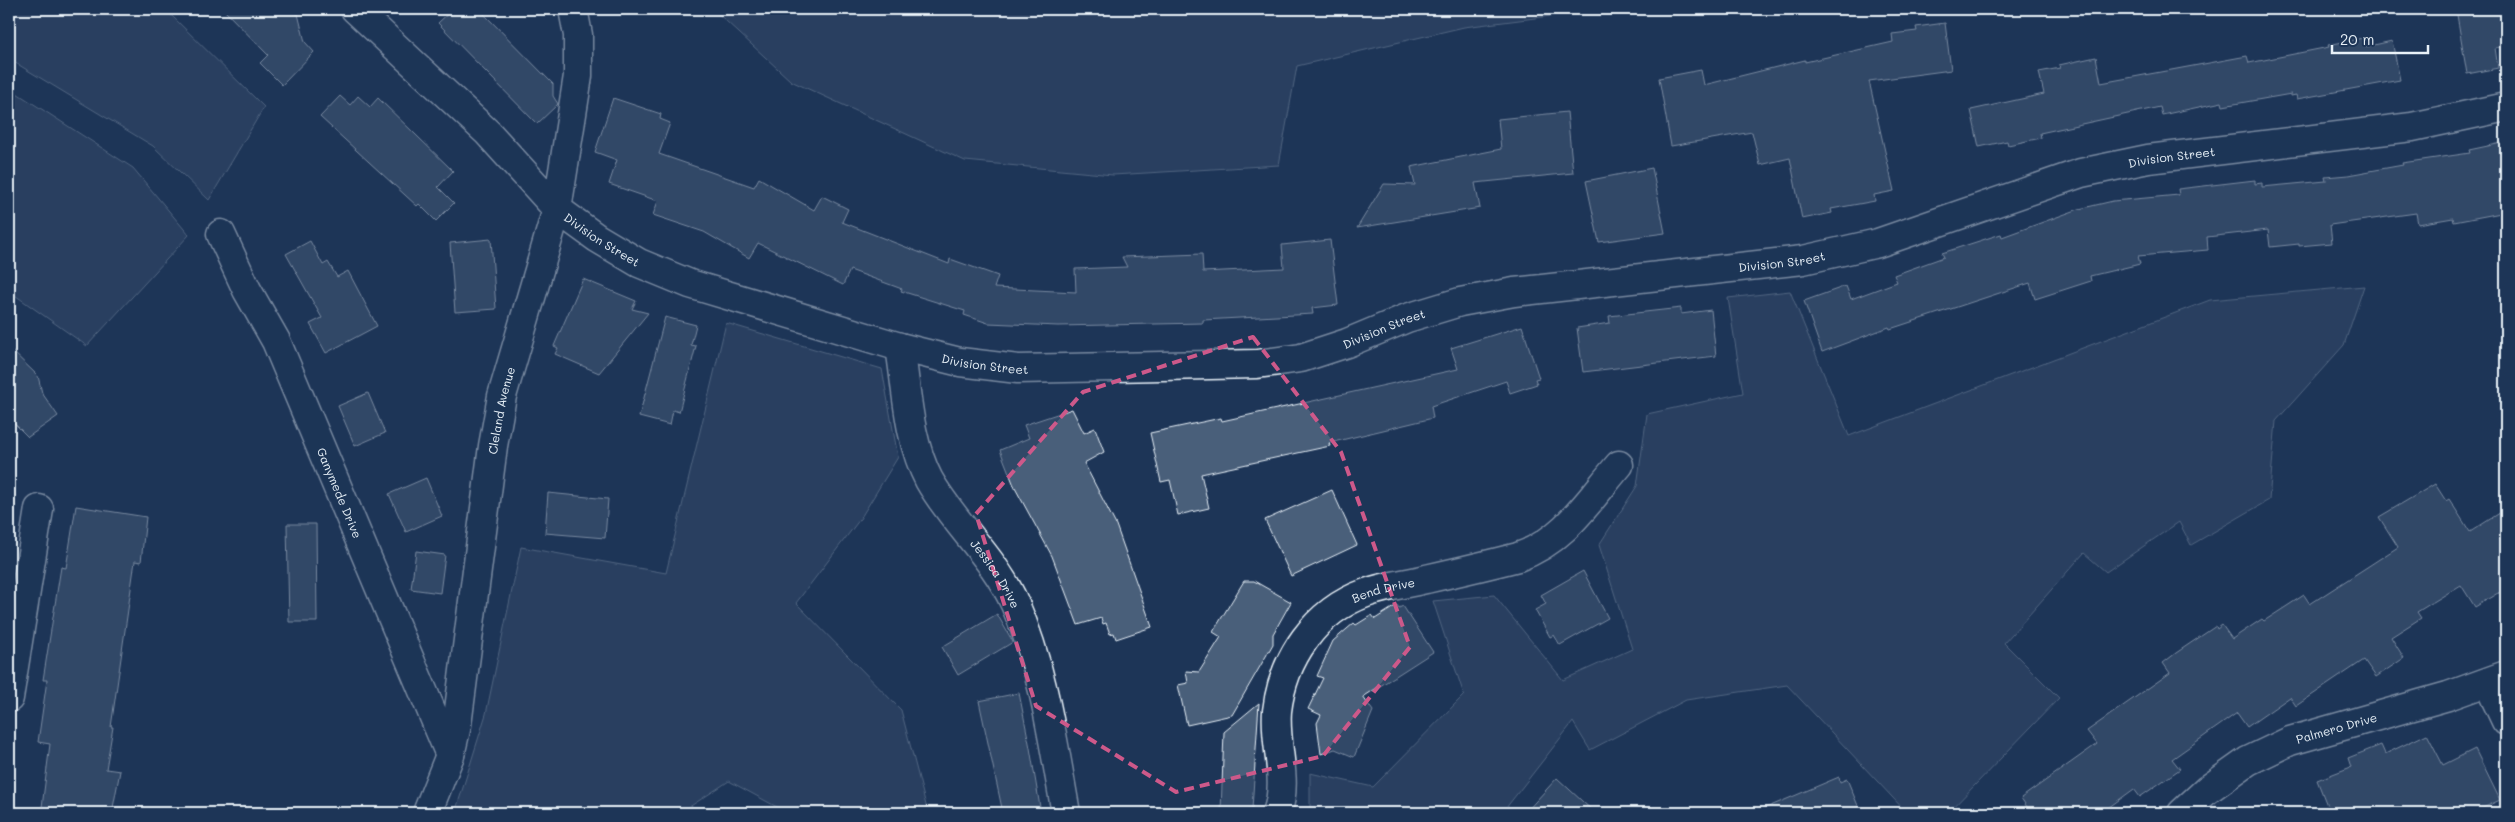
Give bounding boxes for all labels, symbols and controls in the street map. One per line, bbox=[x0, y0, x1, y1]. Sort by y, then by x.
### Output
scale bar bbox=[2332, 22, 2429, 54]
text: 20 m bbox=[2340, 29, 2374, 49]
street label: Division Street bbox=[2127, 143, 2216, 171]
street label: Division Street bbox=[561, 209, 643, 270]
street label: Division Street bbox=[1737, 247, 1827, 275]
street label: Division Street bbox=[1340, 305, 1427, 352]
street label: Division Street bbox=[940, 350, 1028, 377]
street label: Cleland Avenue bbox=[484, 365, 518, 455]
street label: Ganymede Drive bbox=[314, 445, 366, 541]
street label: Jessica Drive bbox=[967, 536, 1024, 611]
street label: Bend Drive bbox=[1349, 574, 1416, 606]
street label: Palmero Drive bbox=[2294, 709, 2379, 747]

